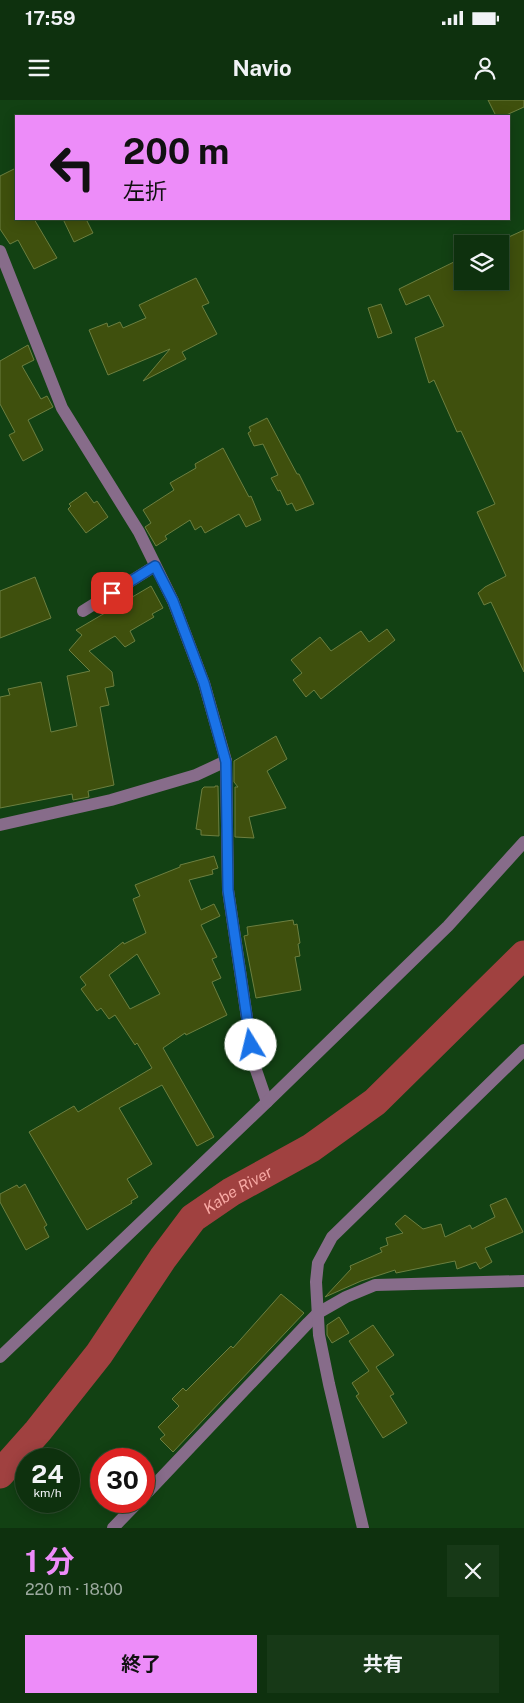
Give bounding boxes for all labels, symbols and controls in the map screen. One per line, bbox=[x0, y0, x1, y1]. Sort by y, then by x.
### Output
text: 17:59 bbox=[25, 7, 76, 29]
icon: menu bbox=[25, 54, 53, 82]
icon: person bbox=[471, 54, 499, 82]
text: Navio bbox=[232, 55, 292, 81]
text: 200 m bbox=[123, 131, 229, 172]
icon: left bbox=[40, 135, 105, 200]
text: 左折 bbox=[123, 178, 167, 204]
map controls bbox=[454, 235, 509, 290]
button: layers bbox=[454, 235, 509, 290]
pin bbox=[91, 572, 133, 614]
icon: arrive bbox=[98, 579, 126, 607]
position arrow bbox=[224, 1018, 276, 1070]
water label: Kabe River bbox=[199, 1161, 276, 1218]
speed limit sign: 30 bbox=[90, 1448, 155, 1513]
text: 24 bbox=[31, 1459, 64, 1489]
text: km/h bbox=[33, 1486, 62, 1500]
text: 1 分 bbox=[25, 1543, 75, 1579]
button: close bbox=[447, 1545, 499, 1597]
text: 220 m · 18:00 bbox=[25, 1580, 123, 1599]
button: 終了 bbox=[25, 1635, 257, 1693]
button: 共有 bbox=[267, 1635, 499, 1693]

